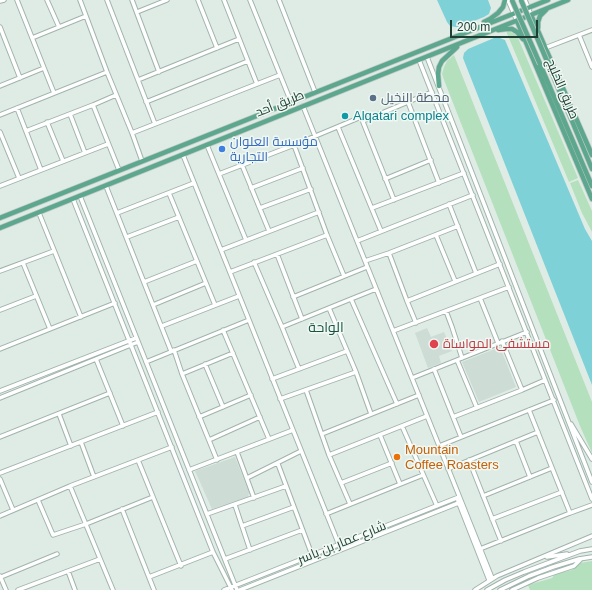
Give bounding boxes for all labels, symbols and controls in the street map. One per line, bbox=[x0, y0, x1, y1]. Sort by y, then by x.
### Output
scale bar bbox=[452, 12, 540, 38]
text: 200 m bbox=[457, 20, 490, 34]
street label: طريق الخليج bbox=[542, 56, 582, 122]
street label: طريق أحد bbox=[253, 87, 307, 121]
place label: محطة النخيل bbox=[381, 90, 450, 106]
marker: محطة النخيل bbox=[368, 93, 378, 103]
place label: Alqatari complex bbox=[353, 108, 449, 124]
marker: Alqatari complex bbox=[340, 111, 350, 121]
place label: مؤسسة العلوان التجارية bbox=[230, 134, 318, 165]
marker: مؤسسة العلوان التجارية bbox=[217, 144, 227, 154]
district label: الواحة bbox=[308, 320, 344, 336]
place label: مستشفى المواساة bbox=[443, 336, 550, 352]
marker: مستشفى المواساة bbox=[428, 338, 440, 350]
place label: Mountain Coffee Roasters bbox=[405, 442, 499, 473]
marker: Mountain Coffee Roasters bbox=[392, 452, 402, 462]
street label: شارع عمار بن ياسر bbox=[295, 518, 389, 568]

